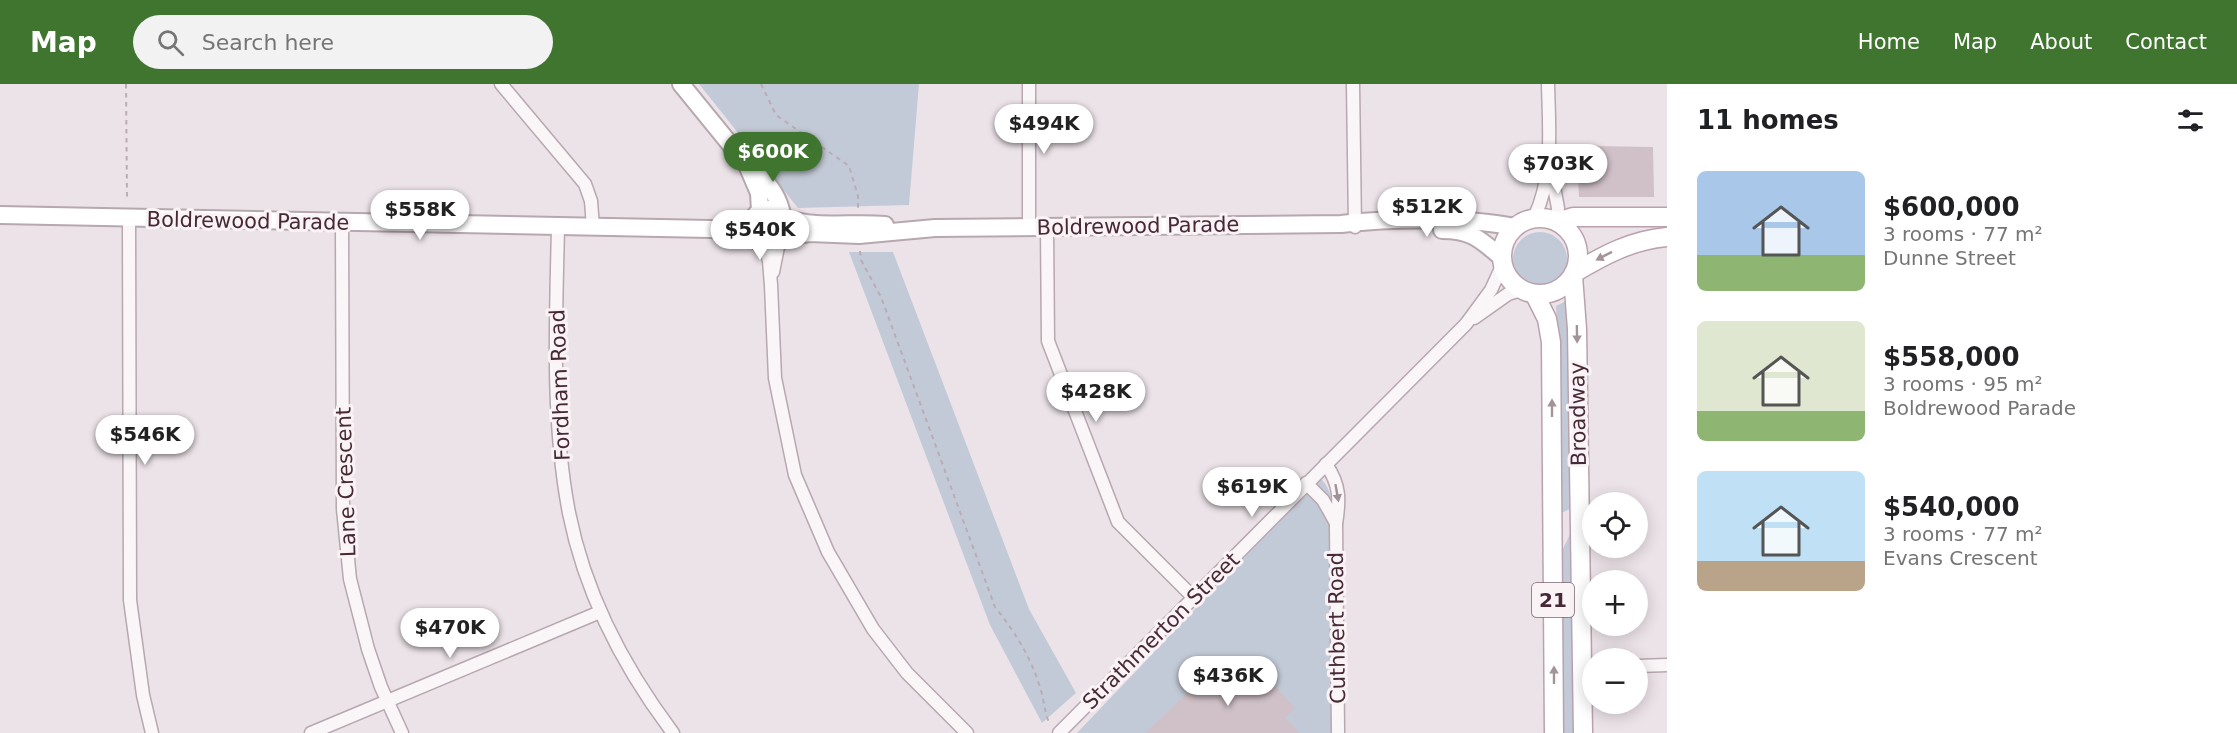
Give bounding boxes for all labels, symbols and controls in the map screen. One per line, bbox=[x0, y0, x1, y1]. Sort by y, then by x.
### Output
search box bbox=[133, 15, 553, 69]
text: Map bbox=[30, 26, 97, 59]
icon: search bbox=[154, 26, 187, 59]
text: Search here bbox=[202, 30, 334, 55]
text: Home bbox=[1858, 30, 1920, 54]
text: Map bbox=[1953, 30, 1997, 54]
text: About bbox=[2030, 30, 2092, 54]
text: Contact bbox=[2125, 30, 2207, 54]
pin: $494K bbox=[1002, 104, 1086, 155]
icon: filters bbox=[2174, 104, 2207, 137]
text: 11 homes bbox=[1697, 105, 1839, 135]
text: $494K bbox=[1008, 111, 1080, 135]
pin: $600K bbox=[731, 132, 815, 183]
text: $600K bbox=[737, 139, 809, 163]
pin: $703K bbox=[1516, 144, 1600, 195]
text: $703K bbox=[1522, 151, 1594, 175]
pin: $512K bbox=[1385, 187, 1469, 238]
pin: $558K bbox=[378, 190, 462, 241]
text: $600,000 bbox=[1883, 192, 2020, 222]
text: $512K bbox=[1391, 194, 1463, 218]
icon: home bbox=[1745, 195, 1817, 267]
text: $558K bbox=[384, 197, 456, 221]
street label: Boldrewood Parade bbox=[146, 207, 350, 235]
pin: $540K bbox=[718, 210, 802, 261]
street label: Boldrewood Parade bbox=[1036, 212, 1240, 240]
text: $540K bbox=[724, 217, 796, 241]
text: 3 rooms · 77 m² bbox=[1883, 222, 2043, 246]
text: Dunne Street bbox=[1883, 246, 2016, 270]
one-way arrow bbox=[1596, 251, 1613, 261]
street label: Fordham Road bbox=[545, 309, 575, 461]
one-way arrow bbox=[1572, 325, 1582, 344]
text: $558,000 bbox=[1883, 342, 2020, 372]
icon: home bbox=[1745, 345, 1817, 417]
street label: Broadway bbox=[1565, 362, 1591, 466]
pin: $428K bbox=[1054, 372, 1138, 423]
text: 3 rooms · 95 m² bbox=[1883, 372, 2043, 396]
text: $428K bbox=[1060, 379, 1132, 403]
text: Boldrewood Parade bbox=[1883, 396, 2076, 420]
one-way arrow bbox=[1547, 399, 1557, 418]
street label: Lane Crescent bbox=[331, 407, 361, 557]
pin: $546K bbox=[103, 415, 187, 466]
text: $546K bbox=[109, 422, 181, 446]
pin: $619K bbox=[1210, 467, 1294, 518]
text: $619K bbox=[1216, 474, 1288, 498]
one-way arrow bbox=[1333, 483, 1342, 502]
map controls bbox=[1582, 492, 1648, 714]
button: locate bbox=[1582, 492, 1648, 558]
text: $540,000 bbox=[1883, 492, 2020, 522]
icon: home bbox=[1745, 495, 1817, 567]
text: 3 rooms · 77 m² bbox=[1883, 522, 2043, 546]
text: Evans Crescent bbox=[1883, 546, 2037, 570]
street label: Strathmerton Street bbox=[1078, 548, 1244, 714]
street label: Cuthbert Road bbox=[1324, 552, 1350, 704]
button: + bbox=[1582, 570, 1648, 636]
road number: 21 bbox=[1532, 583, 1574, 617]
pin: $470K bbox=[408, 608, 492, 659]
text: $470K bbox=[414, 615, 486, 639]
button: − bbox=[1582, 648, 1648, 714]
pin: $436K bbox=[1186, 656, 1270, 707]
text: $436K bbox=[1192, 663, 1264, 687]
one-way arrow bbox=[1549, 665, 1559, 684]

